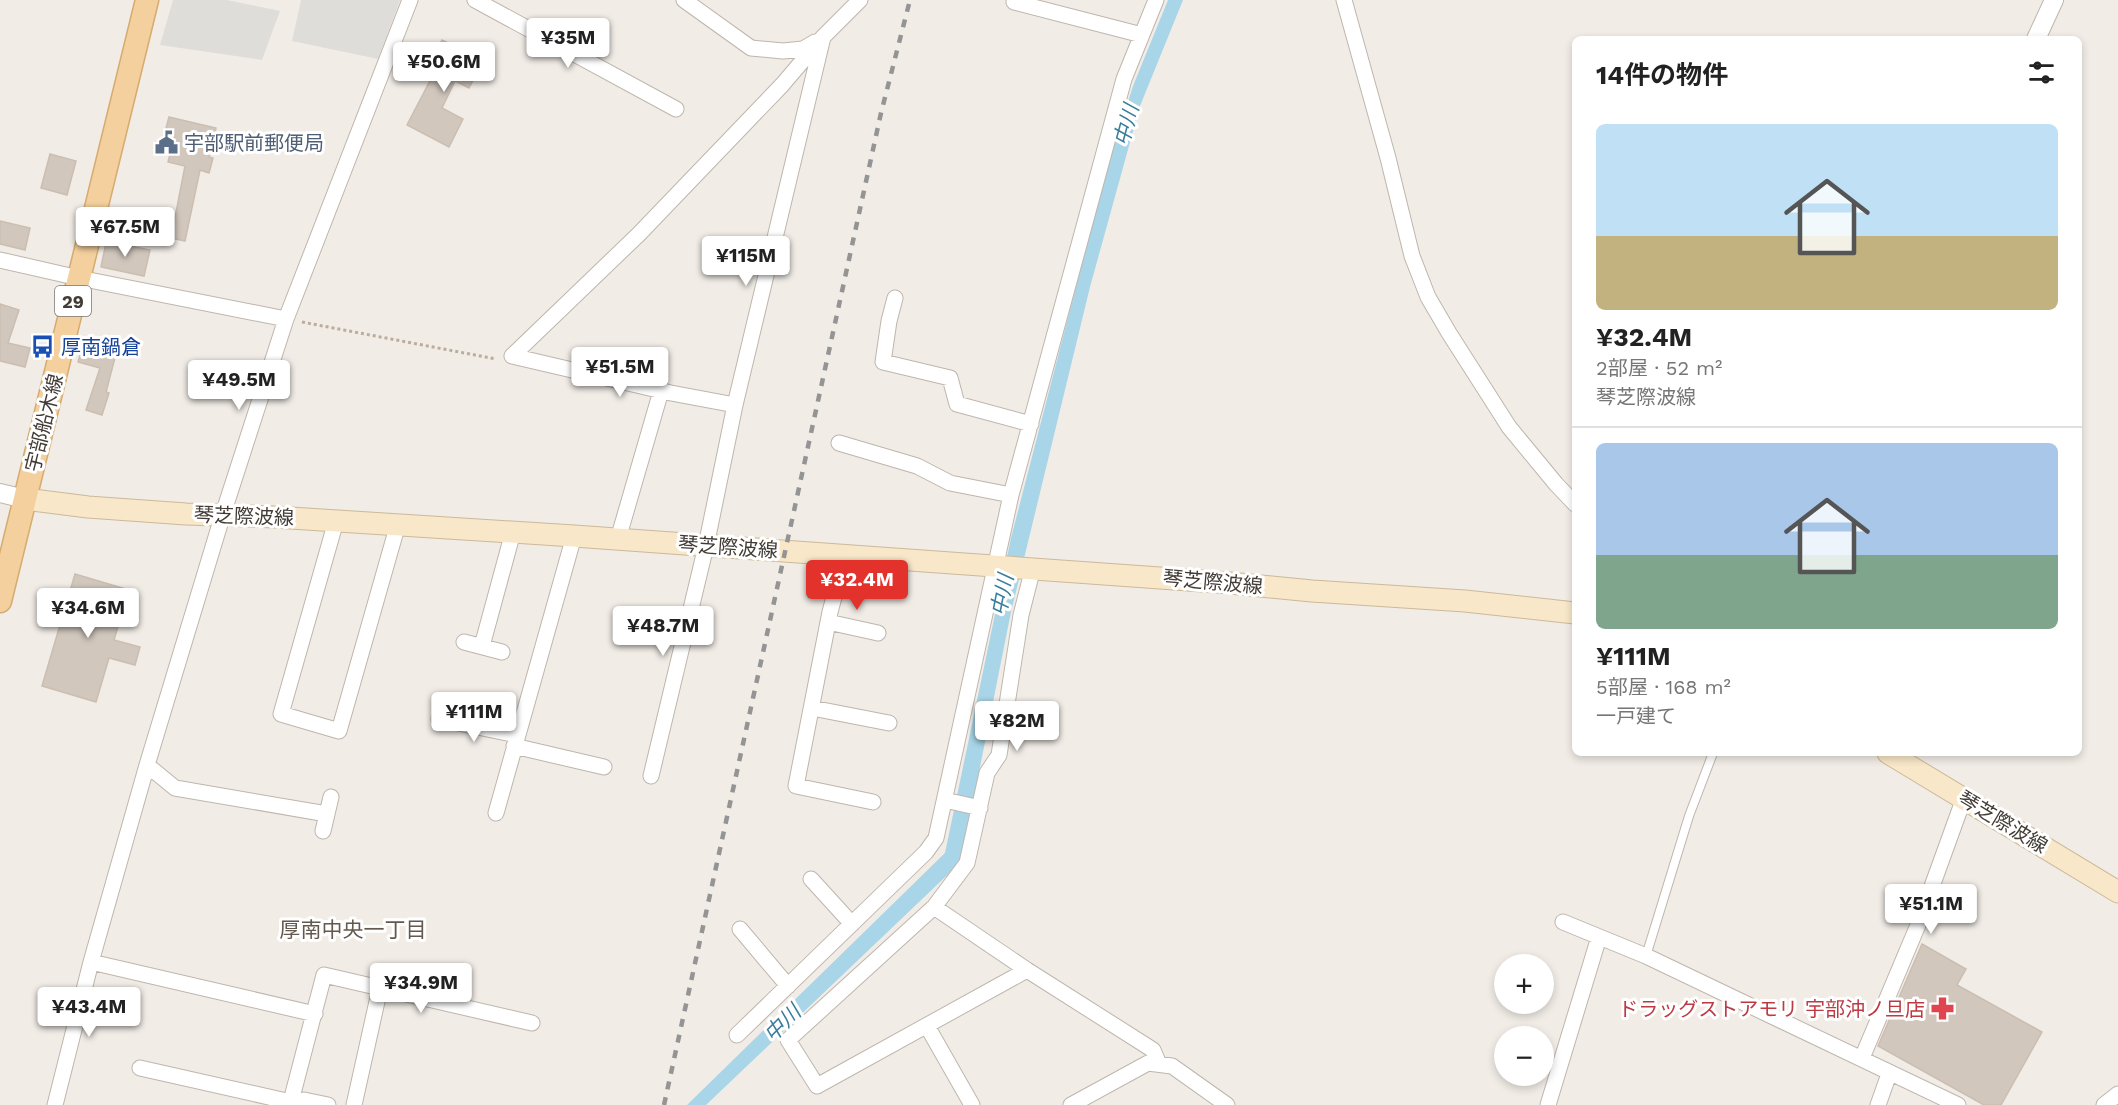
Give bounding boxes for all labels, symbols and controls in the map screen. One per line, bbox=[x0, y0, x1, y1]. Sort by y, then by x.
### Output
pin: ¥35M bbox=[532, 18, 604, 69]
text: ¥35M bbox=[540, 25, 596, 49]
pin: ¥50.6M bbox=[395, 42, 493, 93]
text: ¥50.6M bbox=[407, 49, 481, 73]
icon: filters bbox=[2025, 56, 2058, 89]
text: 14件の物件 bbox=[1596, 60, 1728, 90]
water label: 中川 bbox=[1108, 100, 1144, 149]
public building icon: 宇部駅前郵便局 bbox=[153, 130, 179, 156]
place label: 宇部駅前郵便局 bbox=[184, 131, 324, 155]
icon: home bbox=[1773, 163, 1881, 271]
pin: ¥67.5M bbox=[76, 207, 174, 258]
text: ¥67.5M bbox=[90, 214, 160, 238]
pin: ¥115M bbox=[704, 236, 788, 287]
text: ¥115M bbox=[716, 243, 776, 267]
road number: 29 bbox=[55, 286, 91, 316]
text: ¥32.4M bbox=[1596, 322, 1692, 352]
bus stop icon: 厚南鍋倉 bbox=[30, 334, 56, 360]
place label: 厚南鍋倉 bbox=[61, 335, 141, 359]
pin: ¥51.5M bbox=[571, 347, 669, 398]
text: ¥51.5M bbox=[585, 354, 655, 378]
text: 2部屋 · 52 m² bbox=[1596, 356, 1722, 380]
pin: ¥49.5M bbox=[190, 360, 288, 411]
text: ¥49.5M bbox=[202, 367, 276, 391]
street label: 宇部船木線 bbox=[20, 372, 68, 474]
text: 琴芝際波線 bbox=[1596, 385, 1696, 409]
icon: home bbox=[1773, 482, 1881, 590]
street label: 琴芝際波線 bbox=[194, 502, 294, 530]
street label: 琴芝際波線 bbox=[677, 532, 779, 562]
pin: ¥32.4M bbox=[808, 560, 906, 611]
street label: 琴芝際波線 bbox=[1162, 566, 1264, 598]
text: ¥32.4M bbox=[820, 567, 894, 591]
water label: 中川 bbox=[986, 570, 1019, 618]
pin: ¥34.6M bbox=[39, 588, 137, 639]
text: ¥34.6M bbox=[51, 595, 125, 619]
pin: ¥48.7M bbox=[614, 606, 712, 657]
text: ¥48.7M bbox=[627, 613, 699, 637]
text: ¥111M bbox=[1596, 641, 1671, 671]
text: 5部屋 · 168 m² bbox=[1596, 675, 1731, 699]
pin: ¥111M bbox=[432, 692, 516, 743]
text: ¥111M bbox=[445, 699, 503, 723]
pin: ¥82M bbox=[981, 701, 1053, 752]
text: 一戸建て bbox=[1596, 704, 1676, 728]
text: ¥82M bbox=[989, 708, 1045, 732]
street label: 琴芝際波線 bbox=[1954, 786, 2052, 858]
pin: ¥51.1M bbox=[1882, 884, 1980, 935]
text: ¥51.1M bbox=[1899, 891, 1963, 915]
district label: 厚南中央一丁目 bbox=[280, 917, 427, 942]
map controls bbox=[1494, 954, 1554, 1086]
button: + bbox=[1494, 954, 1554, 1014]
pin: ¥34.9M bbox=[372, 963, 470, 1014]
text: ¥34.9M bbox=[384, 970, 458, 994]
pin: ¥43.4M bbox=[40, 987, 138, 1038]
text: ¥43.4M bbox=[52, 994, 126, 1018]
pharmacy icon: ドラッグストアモリ 宇部沖ノ旦店 bbox=[1930, 996, 1956, 1022]
place label: ドラッグストアモリ 宇部沖ノ旦店 bbox=[1618, 997, 1925, 1021]
water label: 中川 bbox=[758, 998, 807, 1047]
button: − bbox=[1494, 1026, 1554, 1086]

